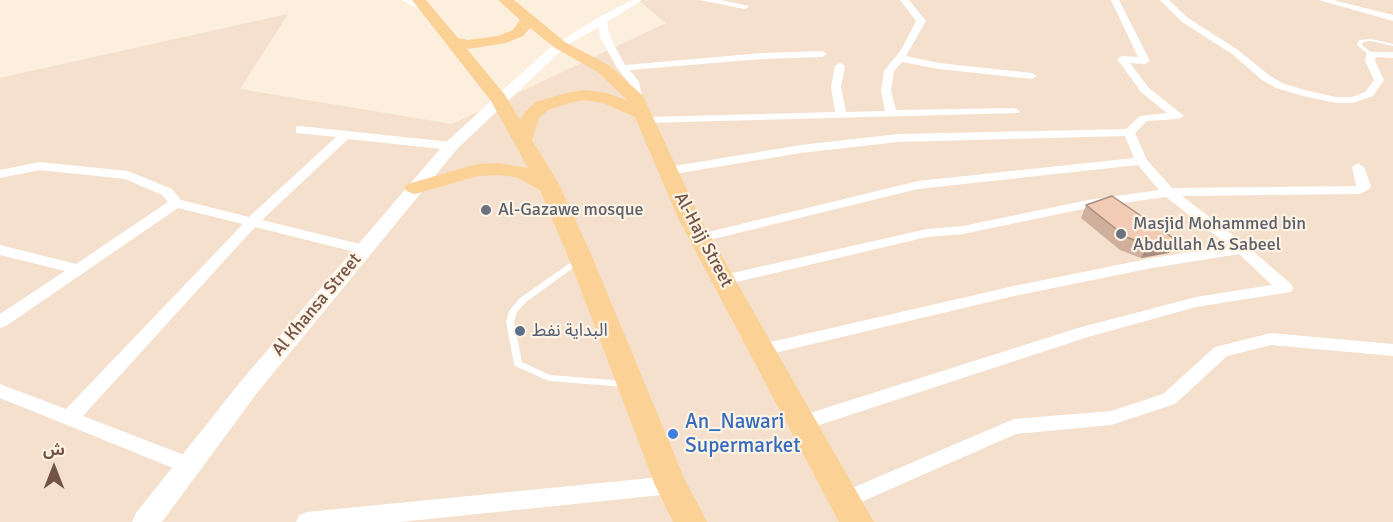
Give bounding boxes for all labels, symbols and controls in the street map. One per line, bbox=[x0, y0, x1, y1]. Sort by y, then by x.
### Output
street label: Al-Hajj Street bbox=[669, 189, 737, 291]
place label: Al-Gazawe mosque bbox=[498, 199, 644, 221]
marker: Al-Gazawe mosque bbox=[479, 203, 493, 217]
place label: Masjid Mohammed bin Abdullah As Sabeel bbox=[1133, 213, 1306, 256]
marker: Masjid Mohammed bin Abdullah As Sabeel bbox=[1114, 227, 1128, 241]
street label: Al Khansa Street bbox=[268, 249, 366, 361]
place label: البداية نفط bbox=[532, 320, 608, 342]
marker: البداية نفط bbox=[513, 324, 527, 338]
place label: An_Nawari Supermarket bbox=[685, 409, 801, 459]
marker: An_Nawari Supermarket bbox=[666, 427, 680, 441]
north arrow bbox=[24, 438, 84, 498]
text: ش bbox=[43, 440, 65, 460]

